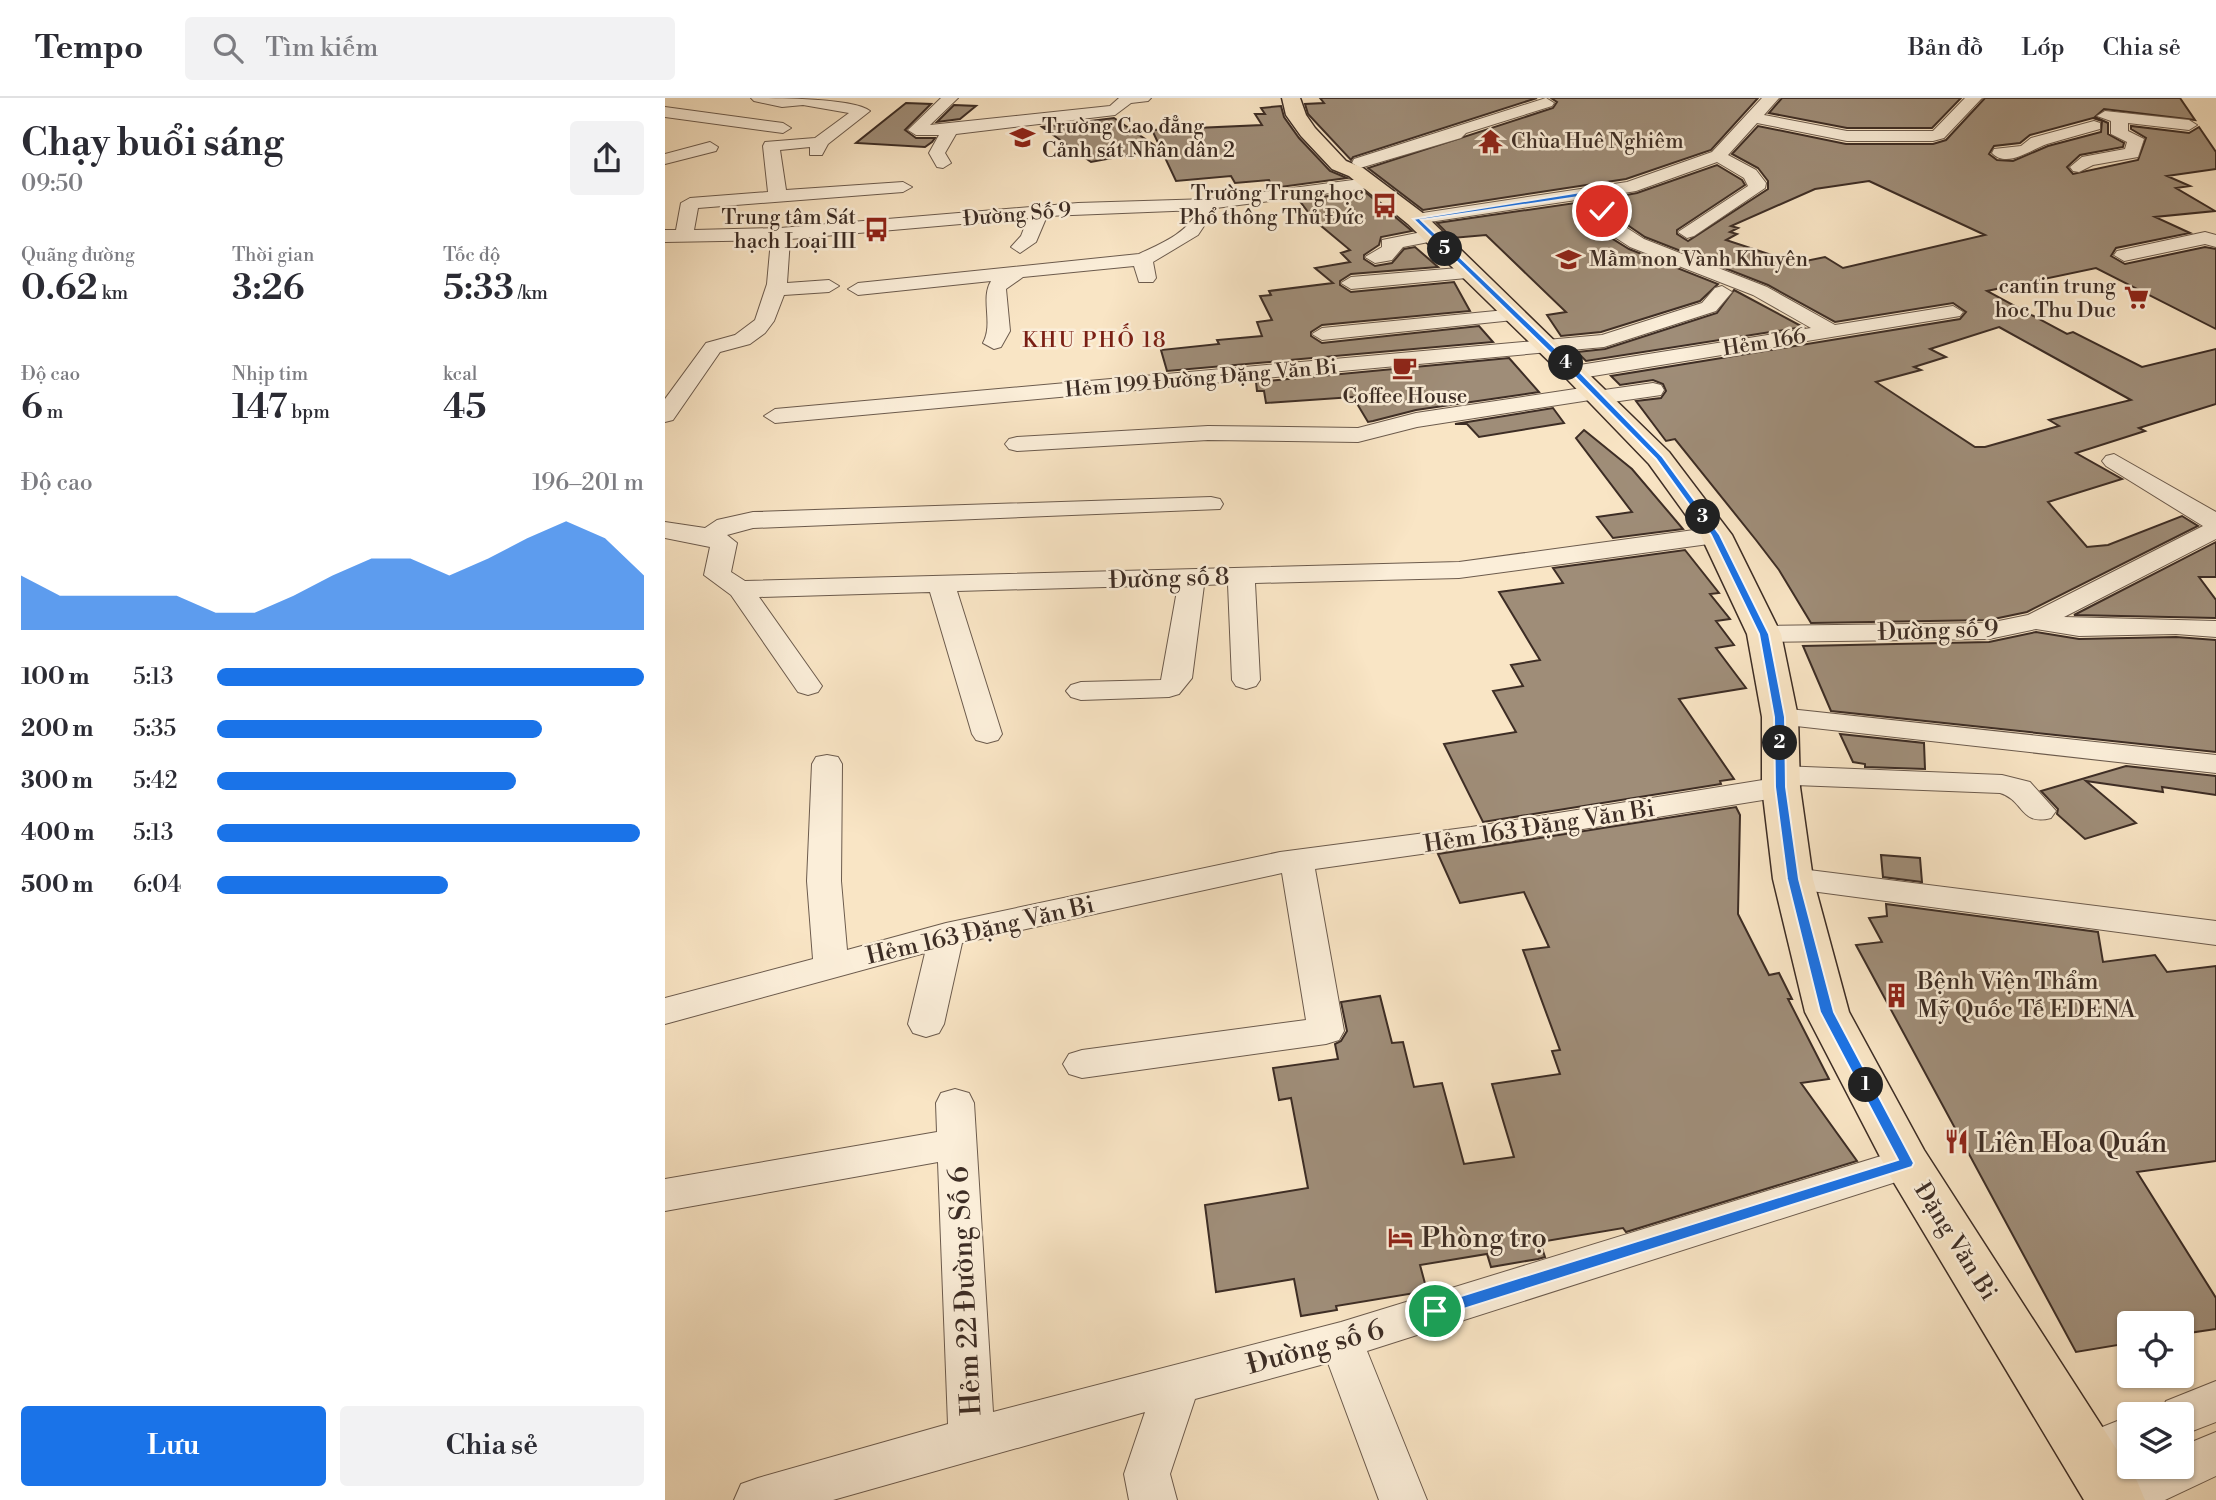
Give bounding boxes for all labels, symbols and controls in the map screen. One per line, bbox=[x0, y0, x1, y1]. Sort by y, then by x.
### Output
search box bbox=[185, 17, 675, 80]
text: Tempo bbox=[35, 28, 143, 69]
icon: search bbox=[209, 29, 247, 67]
text: Tìm kiếm bbox=[265, 32, 378, 64]
text: Bản đồ bbox=[1908, 33, 1983, 63]
text: Lớp bbox=[2021, 33, 2065, 63]
text: Chia sẻ bbox=[2103, 33, 2181, 63]
place label: Trường Cao đẳng Cảnh sát Nhân dân 2 bbox=[1042, 114, 1235, 164]
text: Chạy buổi sáng bbox=[21, 120, 284, 167]
button: share bbox=[570, 121, 644, 195]
school or university icon: Trường Cao đẳng Cảnh sát Nhân dân 2 bbox=[1008, 124, 1036, 152]
temple icon: Chùa Huê Nghiêm bbox=[1477, 127, 1505, 155]
place label: Chùa Huê Nghiêm bbox=[1511, 129, 1684, 155]
text: 09:50 bbox=[21, 170, 83, 198]
place label: Trường Trung học Phổ thông Thủ Đức bbox=[1179, 181, 1364, 231]
pin bbox=[1572, 181, 1632, 241]
bus stop icon: Trường Trung học Phổ thông Thủ Đức bbox=[1370, 191, 1398, 219]
icon: check bbox=[1583, 192, 1621, 230]
street label: Đường Số 9 bbox=[962, 197, 1072, 233]
place label: Trung tâm Sát hạch Loại III bbox=[722, 205, 857, 255]
bus stop icon: Trung tâm Sát hạch Loại III bbox=[862, 215, 890, 243]
pin: 5 bbox=[1427, 232, 1463, 266]
text: 5 bbox=[1439, 236, 1450, 260]
text: Quãng đường bbox=[21, 243, 135, 267]
text: Thời gian bbox=[232, 243, 314, 267]
text: Tốc độ bbox=[443, 243, 500, 267]
school or university icon: Mầm non Vành Khuyên bbox=[1555, 245, 1583, 273]
place label: Mầm non Vành Khuyên bbox=[1589, 247, 1809, 273]
text: 0.62 bbox=[21, 267, 98, 310]
text: 3:26 bbox=[232, 267, 305, 310]
text: 5:33 bbox=[443, 267, 514, 310]
place label: cantin trung hoc Thu Duc bbox=[1995, 274, 2116, 324]
text: km bbox=[98, 281, 128, 305]
text: /km bbox=[514, 281, 548, 305]
supermarket icon: cantin trung hoc Thu Duc bbox=[2122, 284, 2150, 312]
district label: KHU PHỐ 18 bbox=[1022, 323, 1168, 354]
street label: Hẻm 166 bbox=[1721, 324, 1808, 362]
pin: 4 bbox=[1549, 345, 1583, 380]
text: 4 bbox=[1559, 350, 1572, 374]
cafe icon: Coffee House bbox=[1391, 353, 1419, 381]
street label: Hẻm 199 Đường Đặng Văn Bi bbox=[1064, 354, 1338, 404]
text: Độ cao bbox=[21, 362, 80, 386]
text: Nhịp tim bbox=[232, 362, 308, 386]
text: kcal bbox=[443, 362, 477, 386]
place label: Coffee House bbox=[1343, 384, 1467, 410]
text: 6 bbox=[21, 386, 43, 429]
text: 147 bbox=[232, 386, 287, 429]
text: 45 bbox=[443, 386, 486, 429]
text: m bbox=[43, 400, 63, 424]
text: bpm bbox=[287, 400, 330, 424]
text: Độ cao bbox=[21, 469, 93, 497]
text: 196–201 m bbox=[532, 469, 644, 497]
pin: 3 bbox=[1685, 500, 1721, 534]
text: 3 bbox=[1697, 504, 1708, 528]
street label: Đường số 8 bbox=[1108, 562, 1230, 596]
street label: Đường số 9 bbox=[1877, 614, 1999, 648]
text: 100 m bbox=[21, 663, 89, 691]
text: 5:13 bbox=[133, 663, 173, 691]
text: 200 m bbox=[21, 715, 93, 743]
text: 5:35 bbox=[133, 715, 176, 743]
pin: 2 bbox=[1763, 726, 1797, 760]
text: 2 bbox=[1774, 730, 1785, 754]
text: 300 m bbox=[21, 767, 93, 795]
text: 5:42 bbox=[133, 767, 178, 795]
street label: Hẻm 163 Đặng Văn Bi bbox=[1422, 794, 1657, 860]
text: 400 m bbox=[21, 819, 94, 847]
text: 5:13 bbox=[133, 819, 173, 847]
text: 500 m bbox=[21, 871, 93, 899]
text: 6:04 bbox=[133, 871, 181, 899]
street label: Hẻm 163 Đặng Văn Bi bbox=[863, 890, 1097, 972]
place label: Bệnh Viện Thẩm Mỹ Quốc Tế EDENA bbox=[1916, 967, 2136, 1025]
building icon: Bệnh Viện Thẩm Mỹ Quốc Tế EDENA bbox=[1883, 981, 1911, 1009]
pin: 1 bbox=[1849, 1068, 1883, 1102]
text: 1 bbox=[1861, 1072, 1870, 1096]
place label: Liên Hoa Quán bbox=[1976, 1126, 2167, 1161]
restaurant icon: Liên Hoa Quán bbox=[1942, 1128, 1970, 1156]
street label: Hẻm 22 Đường Số 6 bbox=[941, 1165, 990, 1416]
street label: Đặng Văn Bi bbox=[1907, 1177, 2003, 1306]
place label: Phòng trọ bbox=[1421, 1221, 1547, 1256]
hotel icon: Phòng trọ bbox=[1387, 1223, 1415, 1251]
pin bbox=[1405, 1281, 1465, 1341]
icon: arrive bbox=[1416, 1292, 1454, 1330]
map controls bbox=[2117, 1311, 2194, 1479]
button: locate bbox=[2117, 1311, 2194, 1388]
street label: Đường số 6 bbox=[1243, 1312, 1388, 1383]
button: layers bbox=[2117, 1402, 2194, 1479]
button: Lưu bbox=[21, 1406, 326, 1486]
button: Chia sẻ bbox=[340, 1406, 644, 1486]

